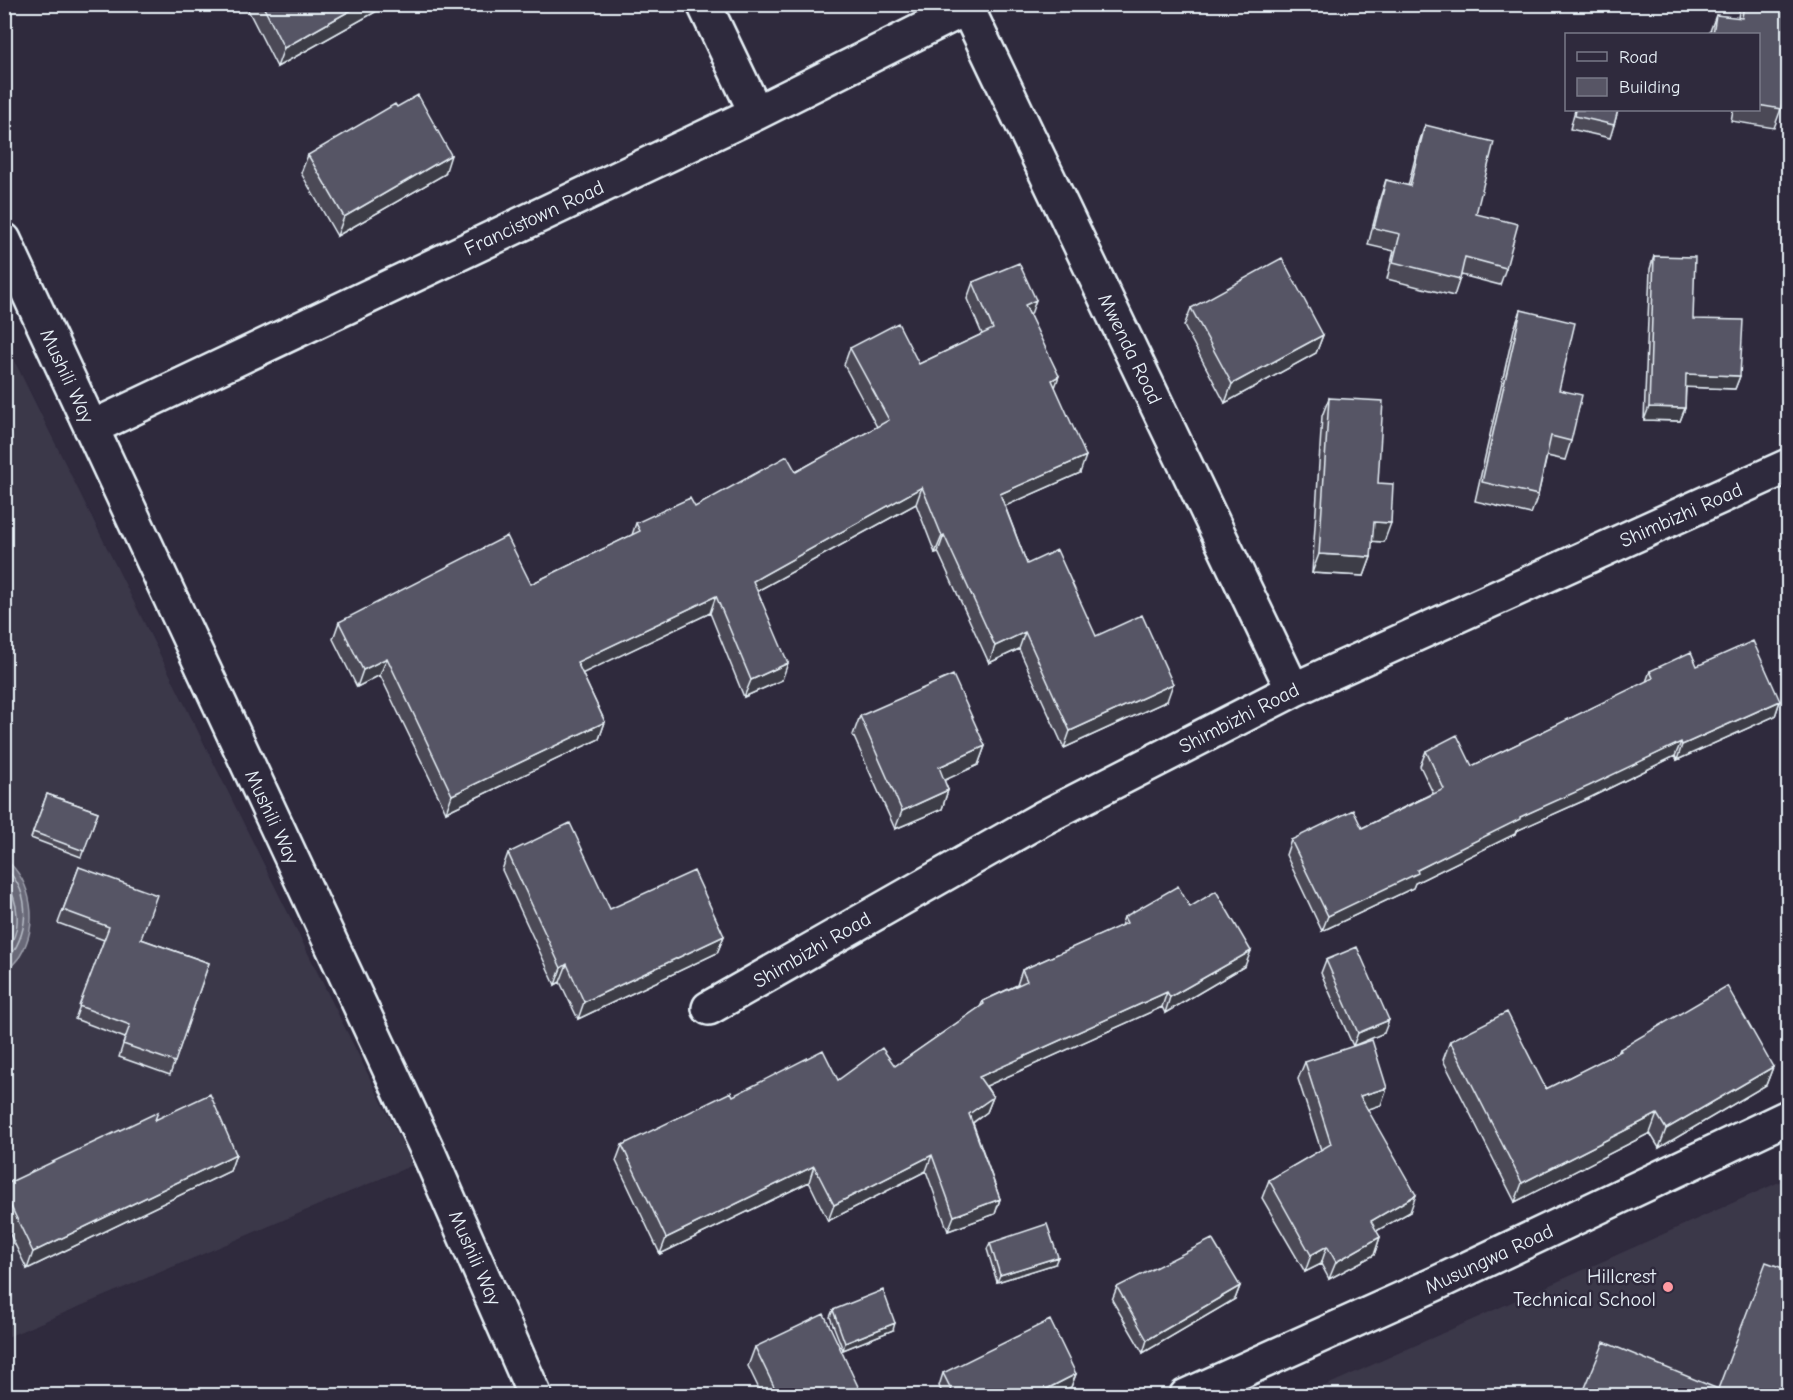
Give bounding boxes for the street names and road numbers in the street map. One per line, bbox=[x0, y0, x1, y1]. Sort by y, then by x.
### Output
street label: Francistown Road bbox=[461, 176, 607, 260]
street label: Mwenda Road bbox=[1093, 290, 1167, 408]
street label: Mushili Way bbox=[35, 325, 99, 427]
street label: Shimbizhi Road bbox=[1616, 478, 1746, 552]
street label: Shimbizhi Road bbox=[1175, 678, 1303, 758]
street label: Mushili Way bbox=[240, 766, 304, 868]
street label: Shimbizhi Road bbox=[749, 907, 875, 993]
street label: Mushili Way bbox=[444, 1207, 506, 1309]
street label: Musungwa Road bbox=[1421, 1219, 1557, 1299]

